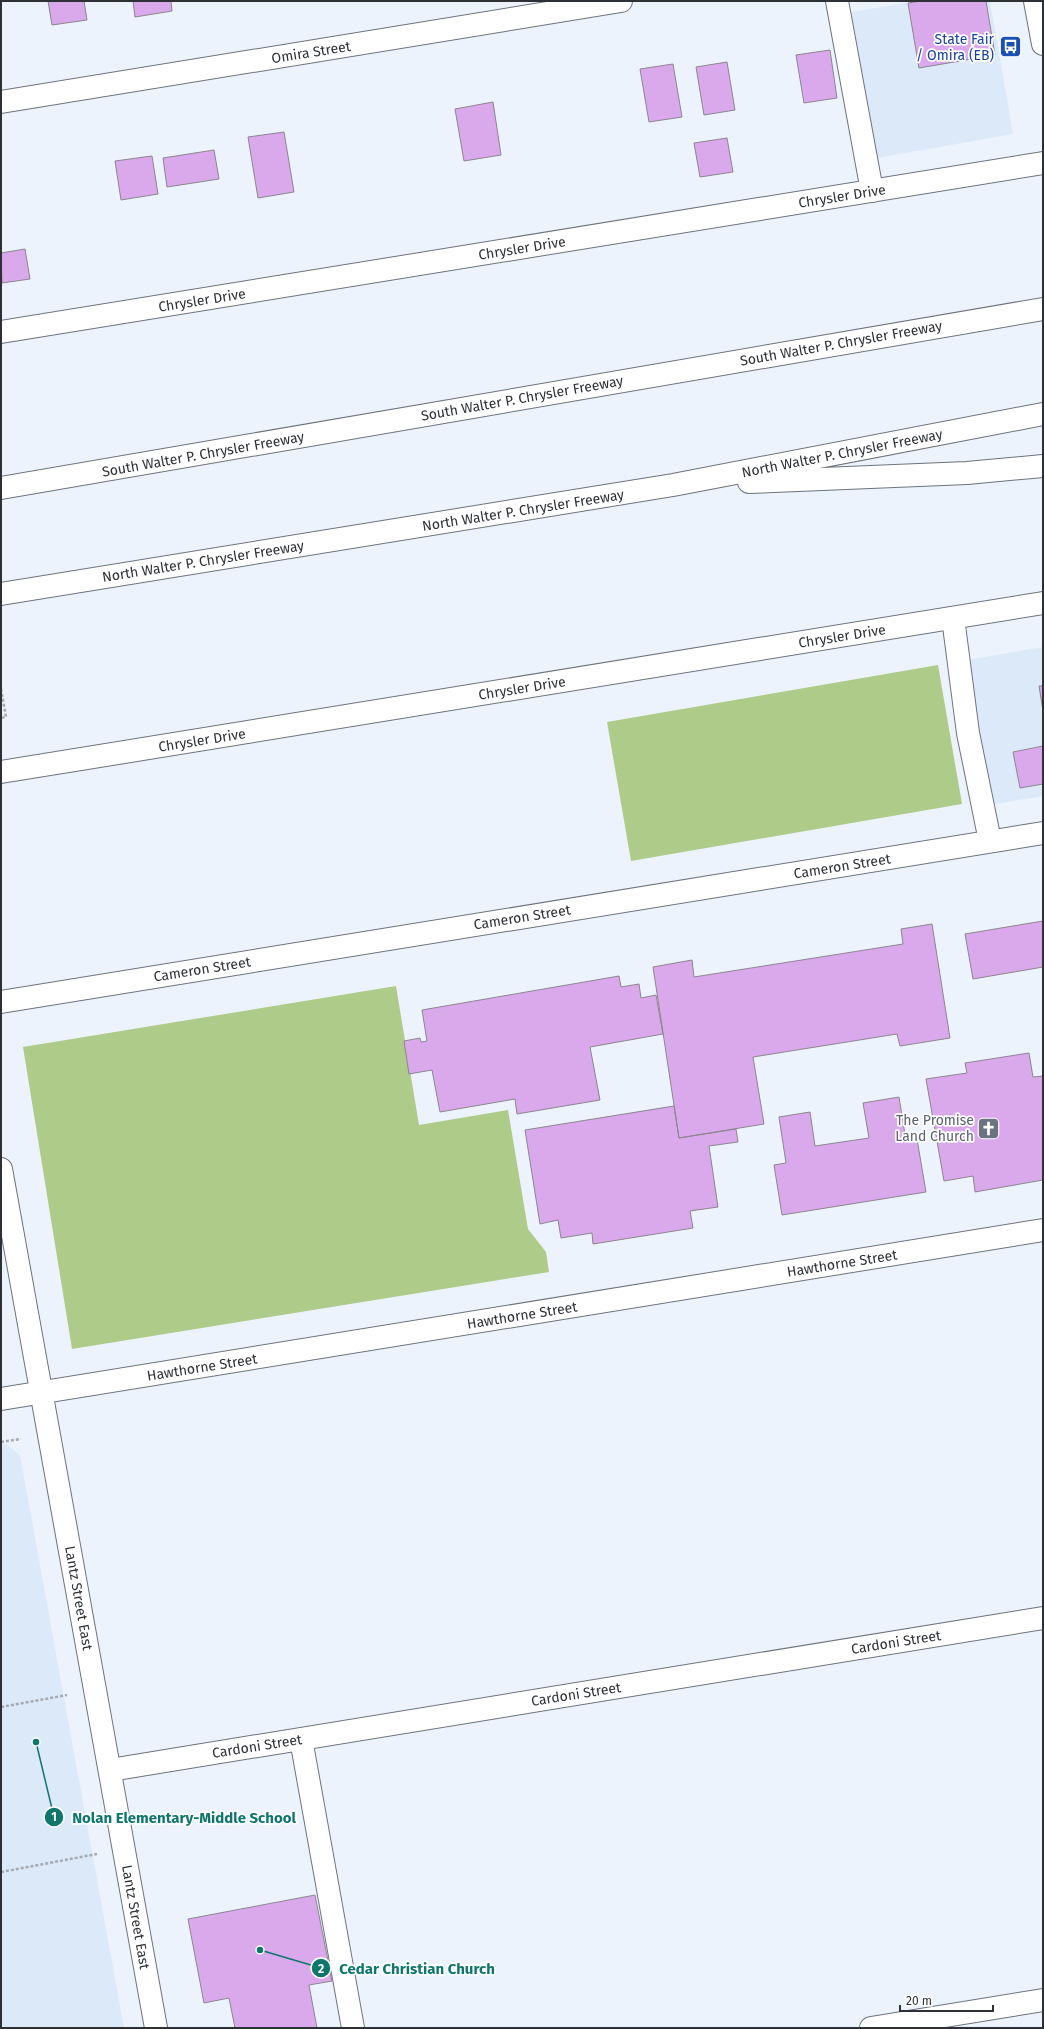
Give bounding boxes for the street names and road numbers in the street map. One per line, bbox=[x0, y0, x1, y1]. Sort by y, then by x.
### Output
street label: Omira Street bbox=[270, 38, 353, 67]
street label: Chrysler Drive bbox=[797, 181, 887, 212]
street label: Chrysler Drive bbox=[477, 233, 567, 264]
street label: Chrysler Drive bbox=[157, 285, 247, 316]
street label: South Walter P. Chrysler Freeway bbox=[739, 317, 944, 370]
street label: South Walter P. Chrysler Freeway bbox=[420, 372, 625, 425]
street label: North Walter P. Chrysler Freeway bbox=[740, 426, 944, 481]
street label: South Walter P. Chrysler Freeway bbox=[101, 428, 306, 481]
street label: North Walter P. Chrysler Freeway bbox=[421, 486, 625, 535]
street label: North Walter P. Chrysler Freeway bbox=[101, 537, 305, 586]
street label: Chrysler Drive bbox=[797, 621, 887, 652]
street label: Chrysler Drive bbox=[477, 673, 567, 704]
street label: Chrysler Drive bbox=[157, 725, 247, 756]
street label: Cameron Street bbox=[792, 850, 893, 883]
street label: Cameron Street bbox=[472, 901, 573, 934]
street label: Cameron Street bbox=[152, 953, 253, 986]
street label: Hawthorne Street bbox=[786, 1246, 899, 1281]
street label: Hawthorne Street bbox=[466, 1298, 579, 1333]
street label: Hawthorne Street bbox=[146, 1350, 259, 1385]
street label: Lantz Street East bbox=[61, 1545, 96, 1652]
street label: Cardoni Street bbox=[850, 1627, 943, 1658]
street label: Cardoni Street bbox=[530, 1679, 623, 1710]
street label: Cardoni Street bbox=[211, 1731, 304, 1762]
street label: Lantz Street East bbox=[118, 1864, 153, 1971]

